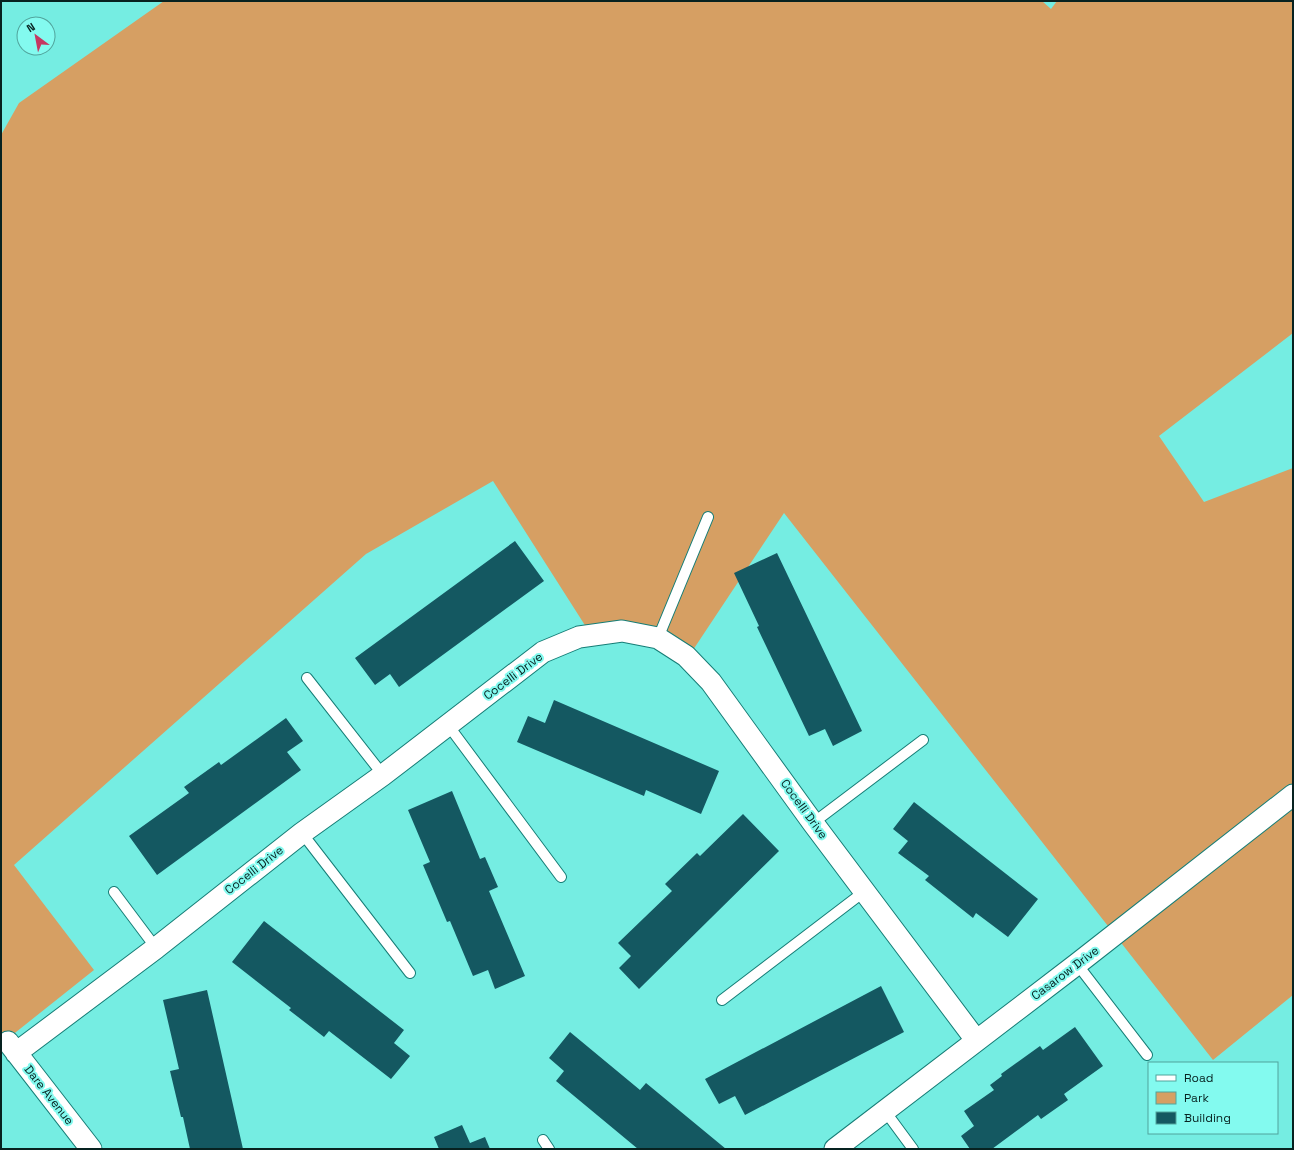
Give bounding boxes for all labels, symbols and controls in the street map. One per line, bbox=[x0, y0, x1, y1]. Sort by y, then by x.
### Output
north arrow bbox=[16, 16, 56, 56]
text: N bbox=[24, 20, 38, 35]
street label: Cocelli Drive bbox=[480, 649, 546, 703]
street label: Cocelli Drive bbox=[777, 776, 831, 842]
street label: Cocelli Drive bbox=[221, 842, 287, 898]
street label: Casarow Drive bbox=[1028, 942, 1102, 1004]
street label: Dare Avenue bbox=[21, 1062, 77, 1128]
legend bbox=[1148, 1062, 1278, 1134]
text: Road bbox=[1184, 1070, 1213, 1086]
text: Park bbox=[1184, 1090, 1209, 1106]
text: Building bbox=[1184, 1110, 1231, 1126]

